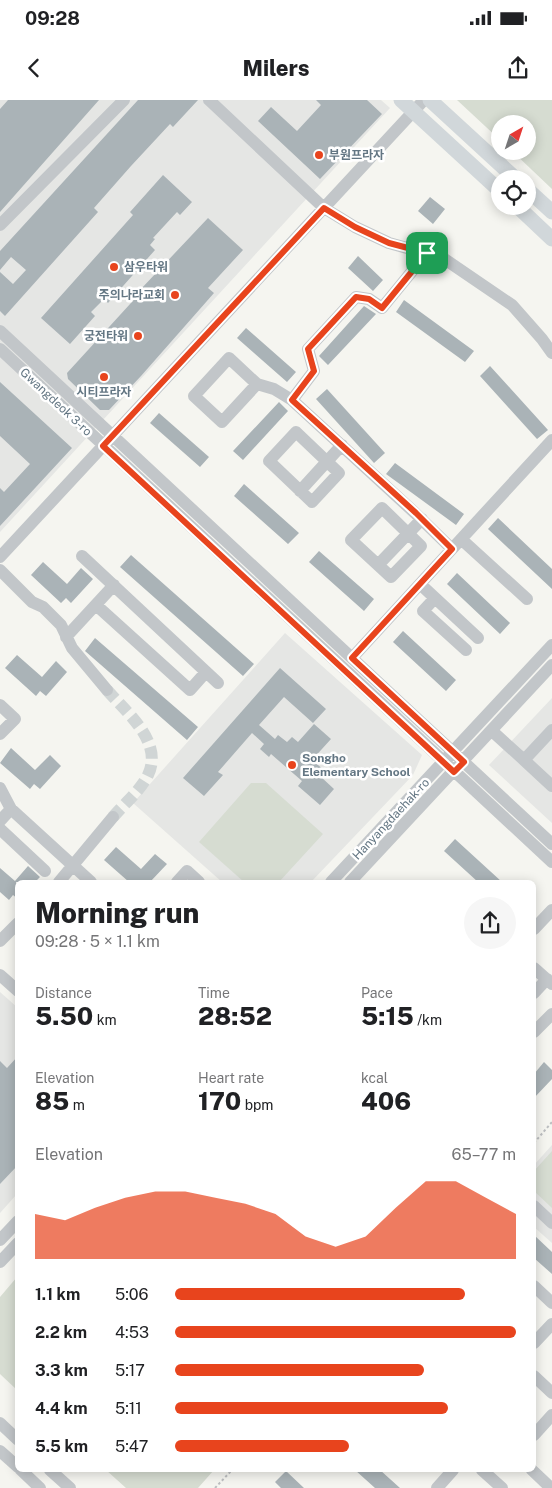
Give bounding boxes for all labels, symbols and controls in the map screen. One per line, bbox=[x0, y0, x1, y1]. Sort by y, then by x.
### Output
text: 09:28 bbox=[25, 7, 80, 29]
icon: back bbox=[20, 54, 48, 82]
icon: share bbox=[504, 54, 532, 82]
text: Milers bbox=[242, 55, 310, 81]
north arrow bbox=[491, 115, 536, 160]
map controls bbox=[491, 115, 536, 215]
place label: 부원프라자 bbox=[329, 148, 384, 162]
marker: 부원프라자 bbox=[313, 149, 325, 161]
button: locate bbox=[491, 170, 536, 215]
pin bbox=[406, 232, 448, 274]
icon: arrive bbox=[413, 239, 441, 267]
place label: 삼우타워 bbox=[124, 260, 168, 274]
marker: 삼우타워 bbox=[108, 261, 120, 273]
place label: 주의나라교회 bbox=[99, 288, 165, 302]
marker: 주의나라교회 bbox=[169, 289, 181, 301]
place label: 궁전타워 bbox=[84, 329, 128, 343]
marker: 궁전타워 bbox=[132, 330, 144, 342]
street label: Gwangdeok 3-ro bbox=[17, 365, 95, 439]
marker: 시티프라자 bbox=[98, 371, 110, 383]
place label: 시티프라자 bbox=[76, 385, 132, 399]
place label: Songho Elementary School bbox=[302, 751, 411, 779]
marker: Songho Elementary School bbox=[286, 759, 298, 771]
street label: Hanyangdaehak-ro bbox=[350, 775, 432, 863]
text: Morning run bbox=[35, 896, 199, 929]
button: share bbox=[464, 897, 516, 949]
text: 09:28 · 5 × 1.1 km bbox=[35, 932, 160, 951]
text: Distance bbox=[35, 985, 92, 1001]
text: Time bbox=[198, 985, 230, 1001]
text: Pace bbox=[361, 985, 393, 1001]
text: 5.50 bbox=[35, 1001, 93, 1031]
text: 28:52 bbox=[198, 1001, 272, 1031]
text: 5:15 bbox=[361, 1001, 414, 1031]
text: km bbox=[93, 1012, 117, 1028]
text: /km bbox=[414, 1012, 442, 1028]
text: Elevation bbox=[35, 1070, 94, 1086]
text: Heart rate bbox=[198, 1070, 264, 1086]
text: kcal bbox=[361, 1070, 388, 1086]
text: 85 bbox=[35, 1086, 69, 1116]
text: 170 bbox=[198, 1086, 241, 1116]
text: 406 bbox=[361, 1086, 411, 1116]
text: m bbox=[69, 1097, 85, 1113]
text: bpm bbox=[241, 1097, 273, 1113]
text: Elevation bbox=[35, 1145, 103, 1164]
text: 65–77 m bbox=[452, 1145, 516, 1164]
text: 1.1 km bbox=[35, 1285, 80, 1304]
text: 5:06 bbox=[115, 1285, 149, 1304]
text: 2.2 km bbox=[35, 1323, 87, 1342]
text: 4:53 bbox=[115, 1323, 149, 1342]
text: 3.3 km bbox=[35, 1361, 88, 1380]
text: 5:17 bbox=[115, 1361, 145, 1380]
text: 4.4 km bbox=[35, 1399, 87, 1418]
text: 5:11 bbox=[115, 1399, 142, 1418]
text: 5.5 km bbox=[35, 1437, 88, 1456]
text: 5:47 bbox=[115, 1437, 148, 1456]

